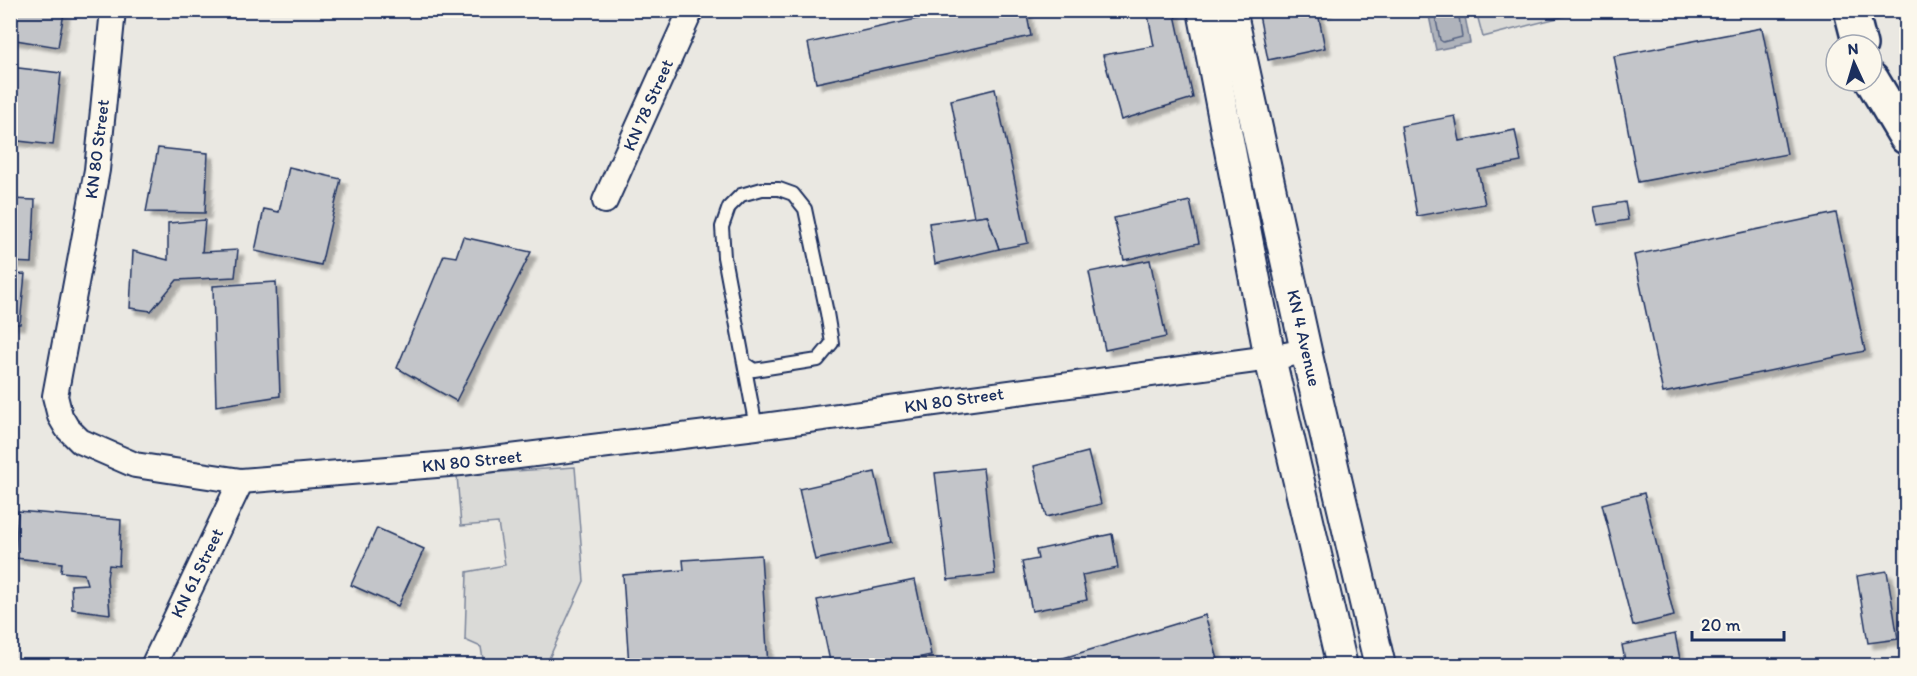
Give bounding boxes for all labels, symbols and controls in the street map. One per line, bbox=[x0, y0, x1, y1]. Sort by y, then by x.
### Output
north arrow bbox=[1824, 33, 1884, 93]
text: N bbox=[1847, 39, 1859, 58]
street label: KN 78 Street bbox=[618, 56, 678, 154]
street label: KN 80 Street bbox=[80, 98, 114, 200]
street label: KN 4 Avenue bbox=[1282, 287, 1326, 389]
street label: KN 80 Street bbox=[903, 382, 1005, 418]
street label: KN 80 Street bbox=[421, 445, 523, 477]
street label: KN 61 Street bbox=[166, 524, 228, 622]
scale bar bbox=[1692, 604, 1784, 642]
text: 20 m bbox=[1701, 614, 1741, 636]

